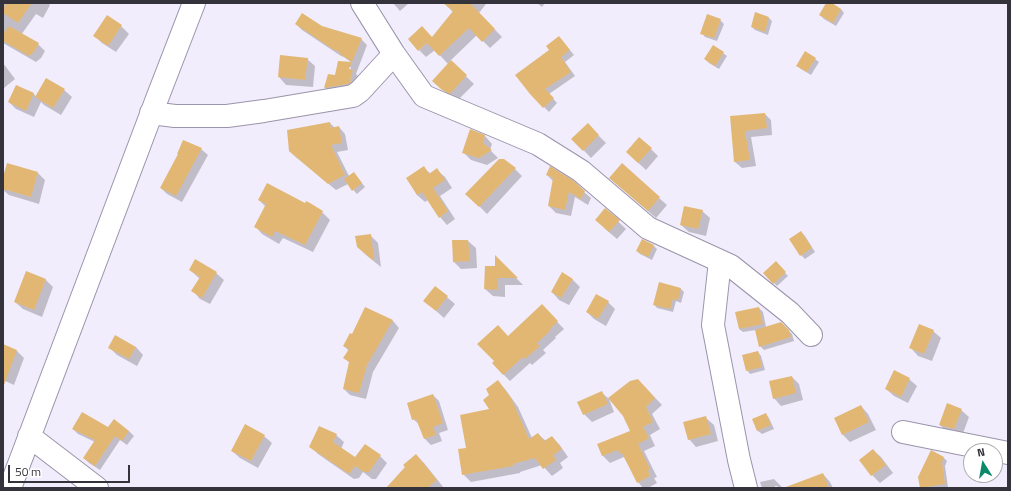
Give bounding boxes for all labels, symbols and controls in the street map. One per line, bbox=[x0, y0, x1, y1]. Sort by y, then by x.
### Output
north arrow bbox=[963, 443, 1003, 483]
text: N bbox=[976, 444, 986, 461]
scale bar bbox=[10, 457, 132, 483]
text: 50 m bbox=[15, 462, 41, 481]

